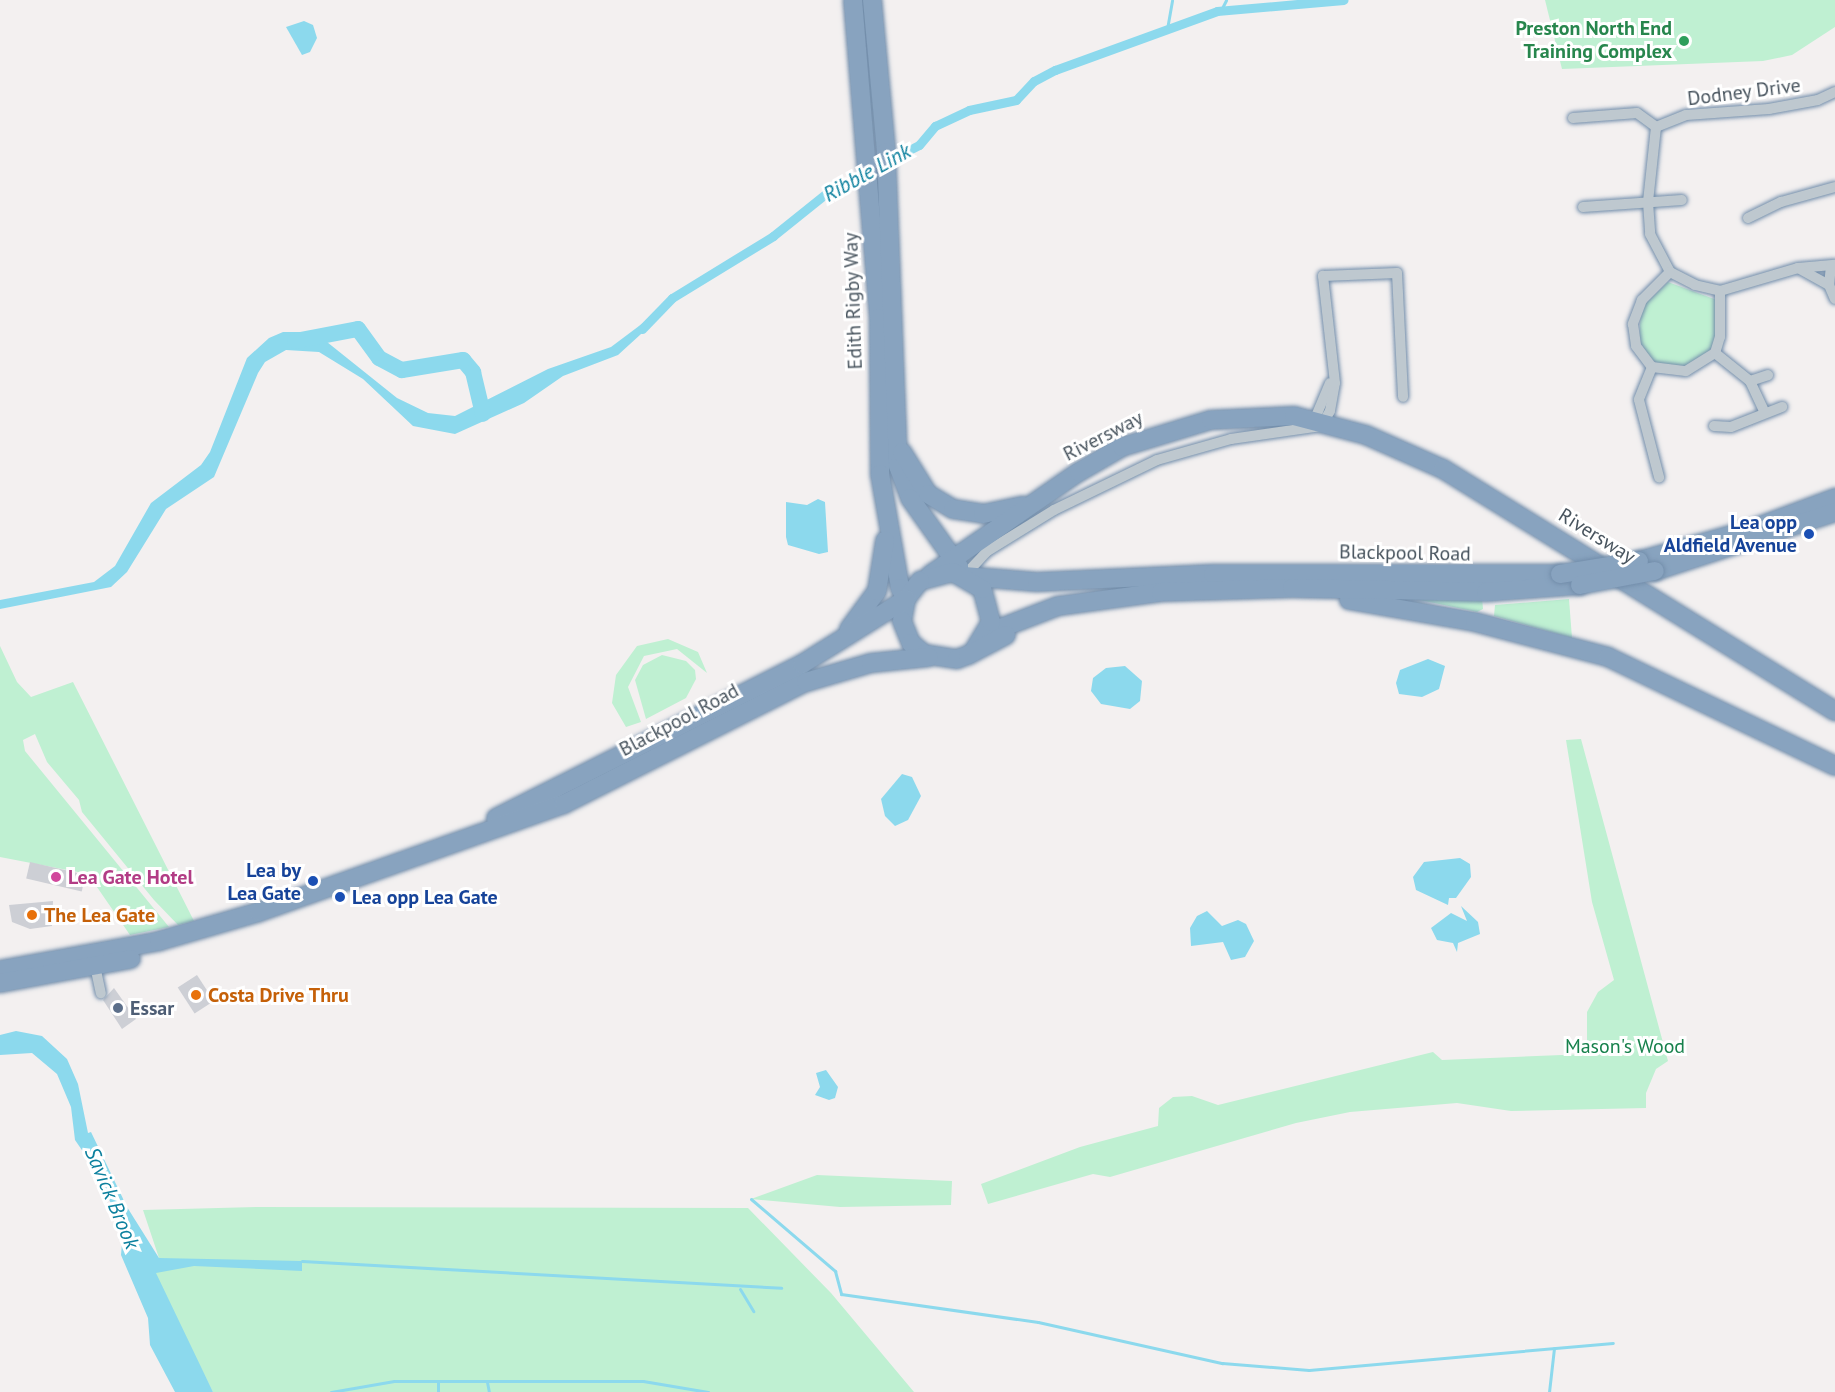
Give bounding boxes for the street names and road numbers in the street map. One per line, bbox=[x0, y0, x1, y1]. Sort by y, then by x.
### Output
street label: Dodney Drive bbox=[1686, 73, 1802, 111]
street label: Edith Rigby Way bbox=[839, 232, 867, 370]
street label: Riversway bbox=[1059, 406, 1147, 466]
street label: Riversway bbox=[1554, 503, 1640, 569]
street label: Blackpool Road bbox=[1339, 540, 1471, 566]
street label: Blackpool Road bbox=[615, 678, 743, 762]

